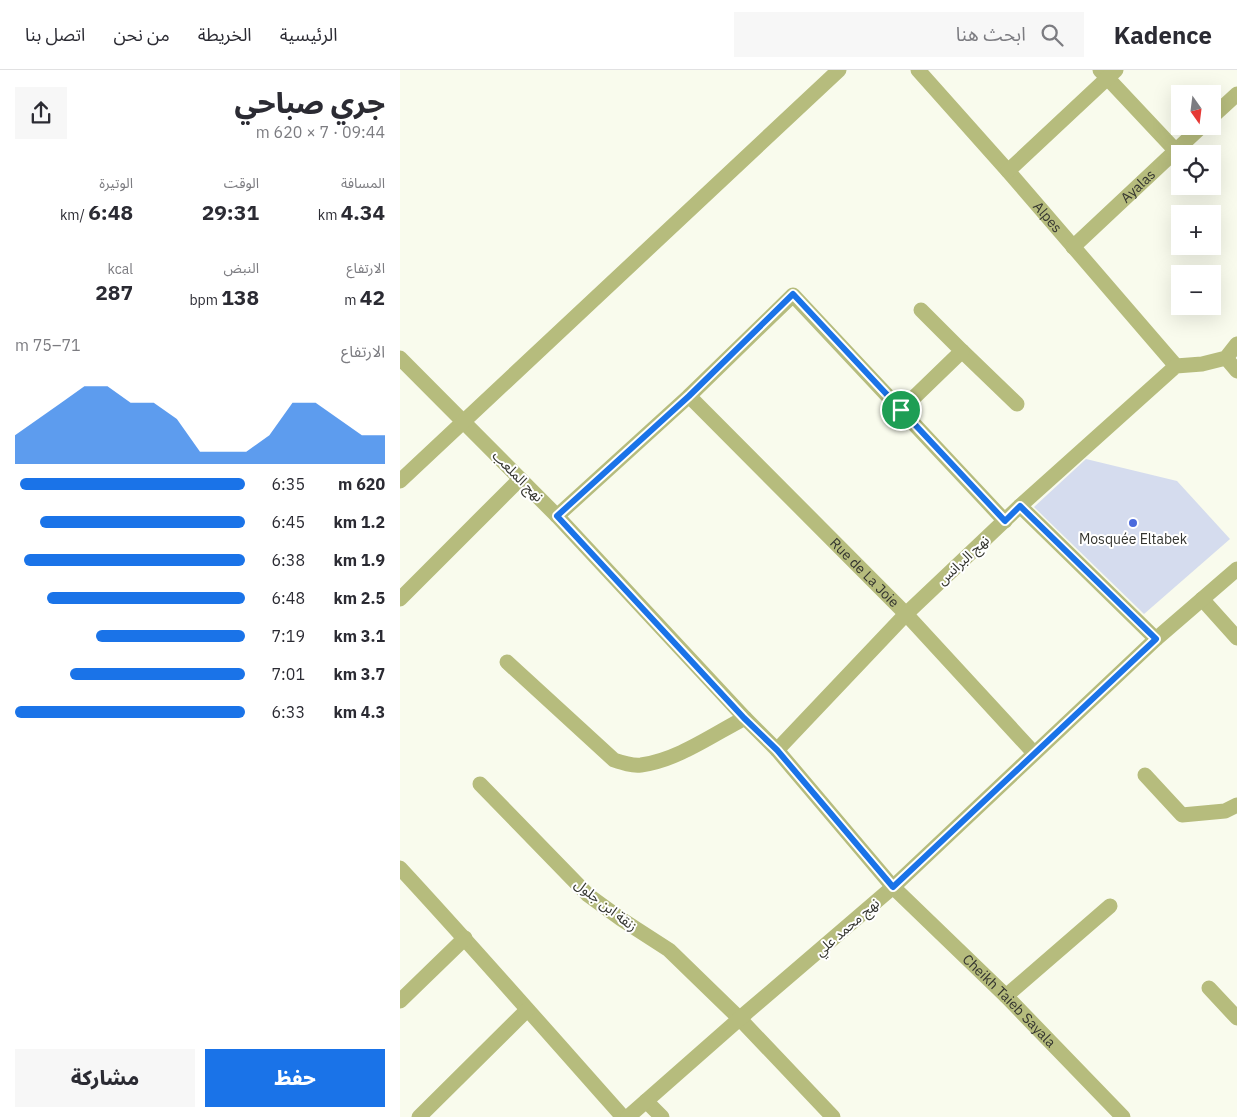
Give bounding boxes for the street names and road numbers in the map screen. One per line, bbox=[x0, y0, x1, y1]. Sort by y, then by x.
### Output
street label: Ayalas bbox=[1117, 165, 1159, 207]
street label: Alpes bbox=[1029, 198, 1066, 236]
street label: نهج الملعب bbox=[487, 447, 548, 507]
street label: نهج البرانس bbox=[933, 531, 994, 590]
street label: Rue de La Joie bbox=[826, 534, 903, 611]
street label: زنقة ابن جلول bbox=[571, 875, 641, 935]
street label: نهج محمد علي bbox=[811, 894, 885, 962]
street label: Cheikh Taieb Sayala bbox=[959, 950, 1060, 1051]

